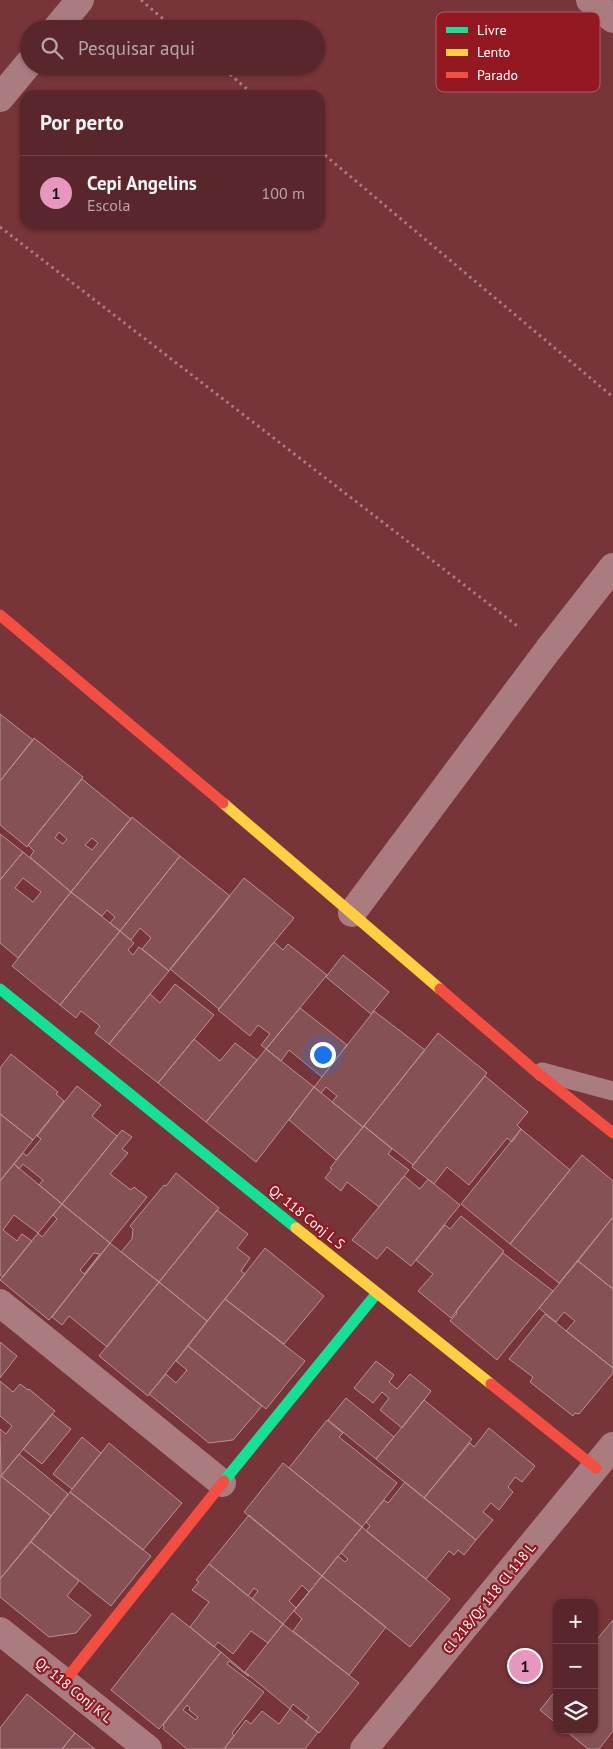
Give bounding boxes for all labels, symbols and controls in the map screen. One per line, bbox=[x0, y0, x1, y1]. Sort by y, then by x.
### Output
legend bbox=[436, 12, 600, 92]
search box bbox=[20, 20, 325, 75]
text: Livre bbox=[477, 21, 507, 39]
icon: search bbox=[38, 34, 66, 62]
text: Pesquisar aqui bbox=[78, 36, 195, 60]
text: Lento bbox=[477, 43, 510, 61]
text: Parado bbox=[477, 66, 518, 84]
text: Por perto bbox=[40, 109, 124, 136]
text: Cepi Angelins bbox=[87, 171, 197, 195]
text: 1 bbox=[51, 183, 61, 203]
text: 100 m bbox=[262, 183, 305, 203]
text: Escola bbox=[87, 195, 130, 215]
your location bbox=[310, 1042, 336, 1068]
street label: Qr 118 Conj L S bbox=[265, 1181, 349, 1253]
street label: Cl 218/Qr 118 Cl 118 L bbox=[439, 1539, 539, 1657]
map controls bbox=[553, 1599, 598, 1734]
button: + bbox=[553, 1599, 598, 1644]
button: − bbox=[553, 1644, 598, 1689]
pin: 1 bbox=[509, 1647, 541, 1685]
street label: Qr 118 Conj K L bbox=[32, 1653, 116, 1727]
button: layers bbox=[553, 1689, 598, 1734]

